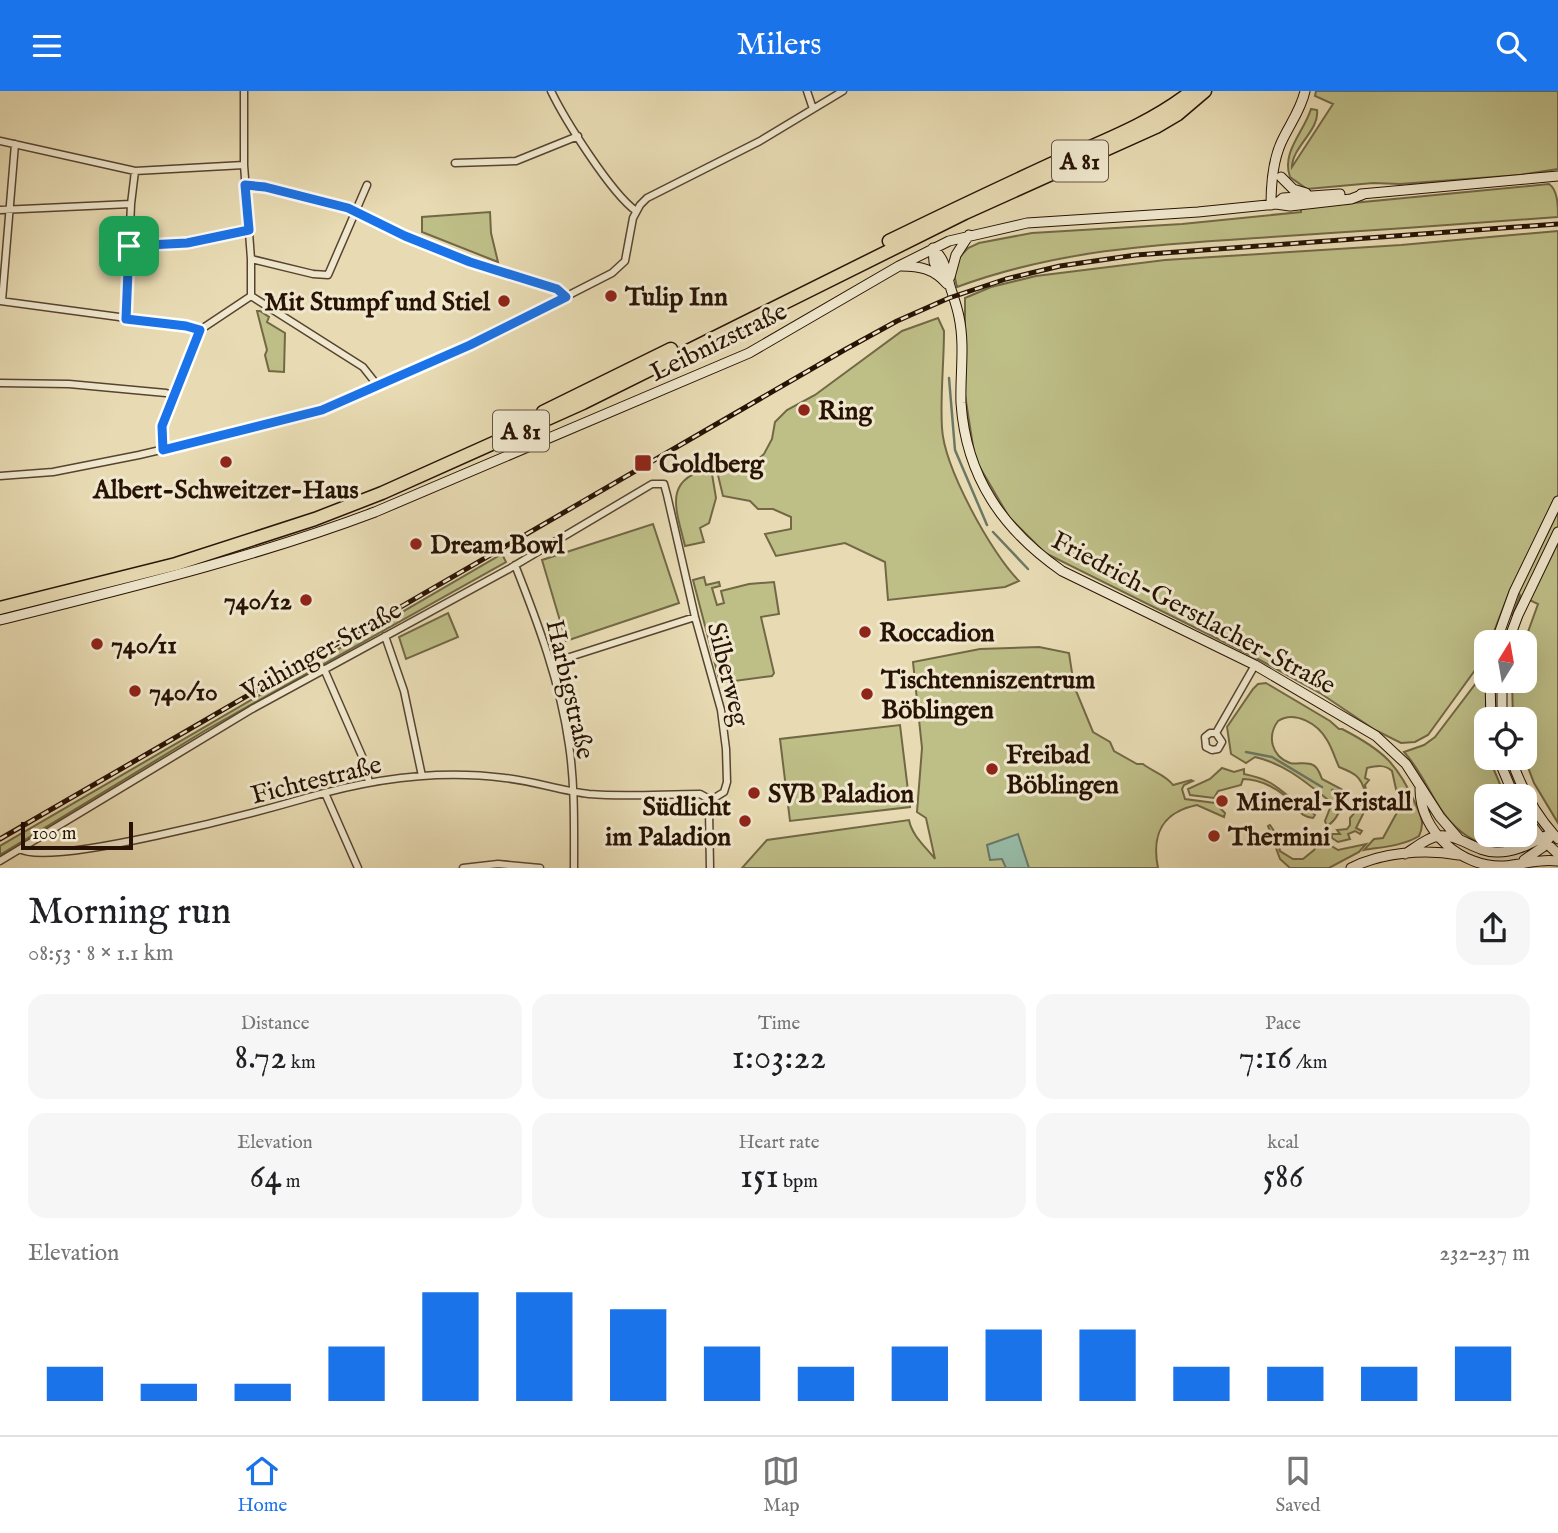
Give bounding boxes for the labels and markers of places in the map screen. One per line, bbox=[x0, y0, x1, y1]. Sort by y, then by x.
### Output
pin bbox=[99, 216, 159, 276]
place label: Tulip Inn bbox=[624, 281, 728, 314]
place label: Mit Stumpf und Stiel bbox=[264, 286, 491, 319]
marker: Tulip Inn bbox=[603, 288, 619, 304]
marker: Mit Stumpf und Stiel bbox=[496, 293, 512, 309]
place label: Ring bbox=[818, 395, 873, 428]
marker: Ring bbox=[796, 402, 812, 418]
place label: Goldberg bbox=[659, 448, 765, 481]
marker: Goldberg bbox=[633, 453, 653, 473]
marker: Albert-Schweitzer-Haus bbox=[218, 454, 234, 470]
place label: Albert-Schweitzer-Haus bbox=[92, 474, 359, 507]
place label: Dream Bowl bbox=[430, 529, 565, 562]
marker: Dream Bowl bbox=[408, 536, 424, 552]
place label: 740/12 bbox=[224, 585, 292, 618]
marker: 740/12 bbox=[298, 592, 314, 608]
place label: Roccadion bbox=[879, 617, 995, 650]
marker: Roccadion bbox=[857, 624, 873, 640]
place label: 740/11 bbox=[111, 629, 177, 662]
marker: 740/11 bbox=[89, 636, 105, 652]
place label: Tischtenniszentrum Böblingen bbox=[880, 664, 1095, 727]
place label: 740/10 bbox=[149, 676, 218, 709]
marker: 740/10 bbox=[127, 683, 143, 699]
marker: Tischtenniszentrum Böblingen bbox=[859, 686, 875, 702]
place label: Freibad Böblingen bbox=[1006, 739, 1119, 802]
marker: Freibad Böblingen bbox=[984, 761, 1000, 777]
place label: SVB Paladion bbox=[768, 778, 914, 811]
marker: SVB Paladion bbox=[746, 785, 762, 801]
place label: Mineral-Kristall bbox=[1236, 786, 1413, 819]
place label: Südlicht im Paladion bbox=[605, 791, 731, 854]
marker: Mineral-Kristall bbox=[1214, 793, 1230, 809]
marker: Südlicht im Paladion bbox=[737, 813, 753, 829]
place label: Thermini bbox=[1227, 821, 1330, 854]
marker: Thermini bbox=[1206, 828, 1222, 844]

